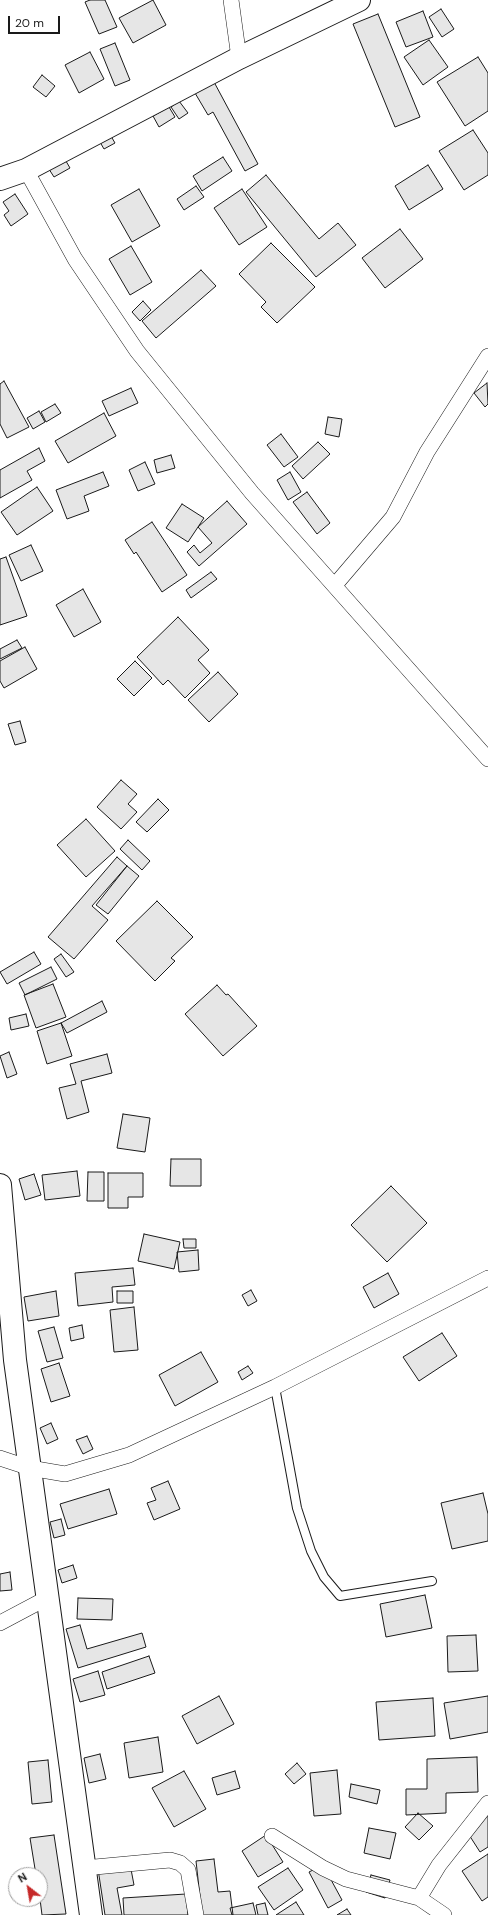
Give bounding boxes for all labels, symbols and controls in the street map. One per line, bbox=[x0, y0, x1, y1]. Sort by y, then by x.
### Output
scale bar bbox=[10, 8, 62, 34]
text: 20 m bbox=[15, 15, 44, 31]
north arrow bbox=[8, 1867, 48, 1907]
text: N bbox=[15, 1870, 29, 1886]

